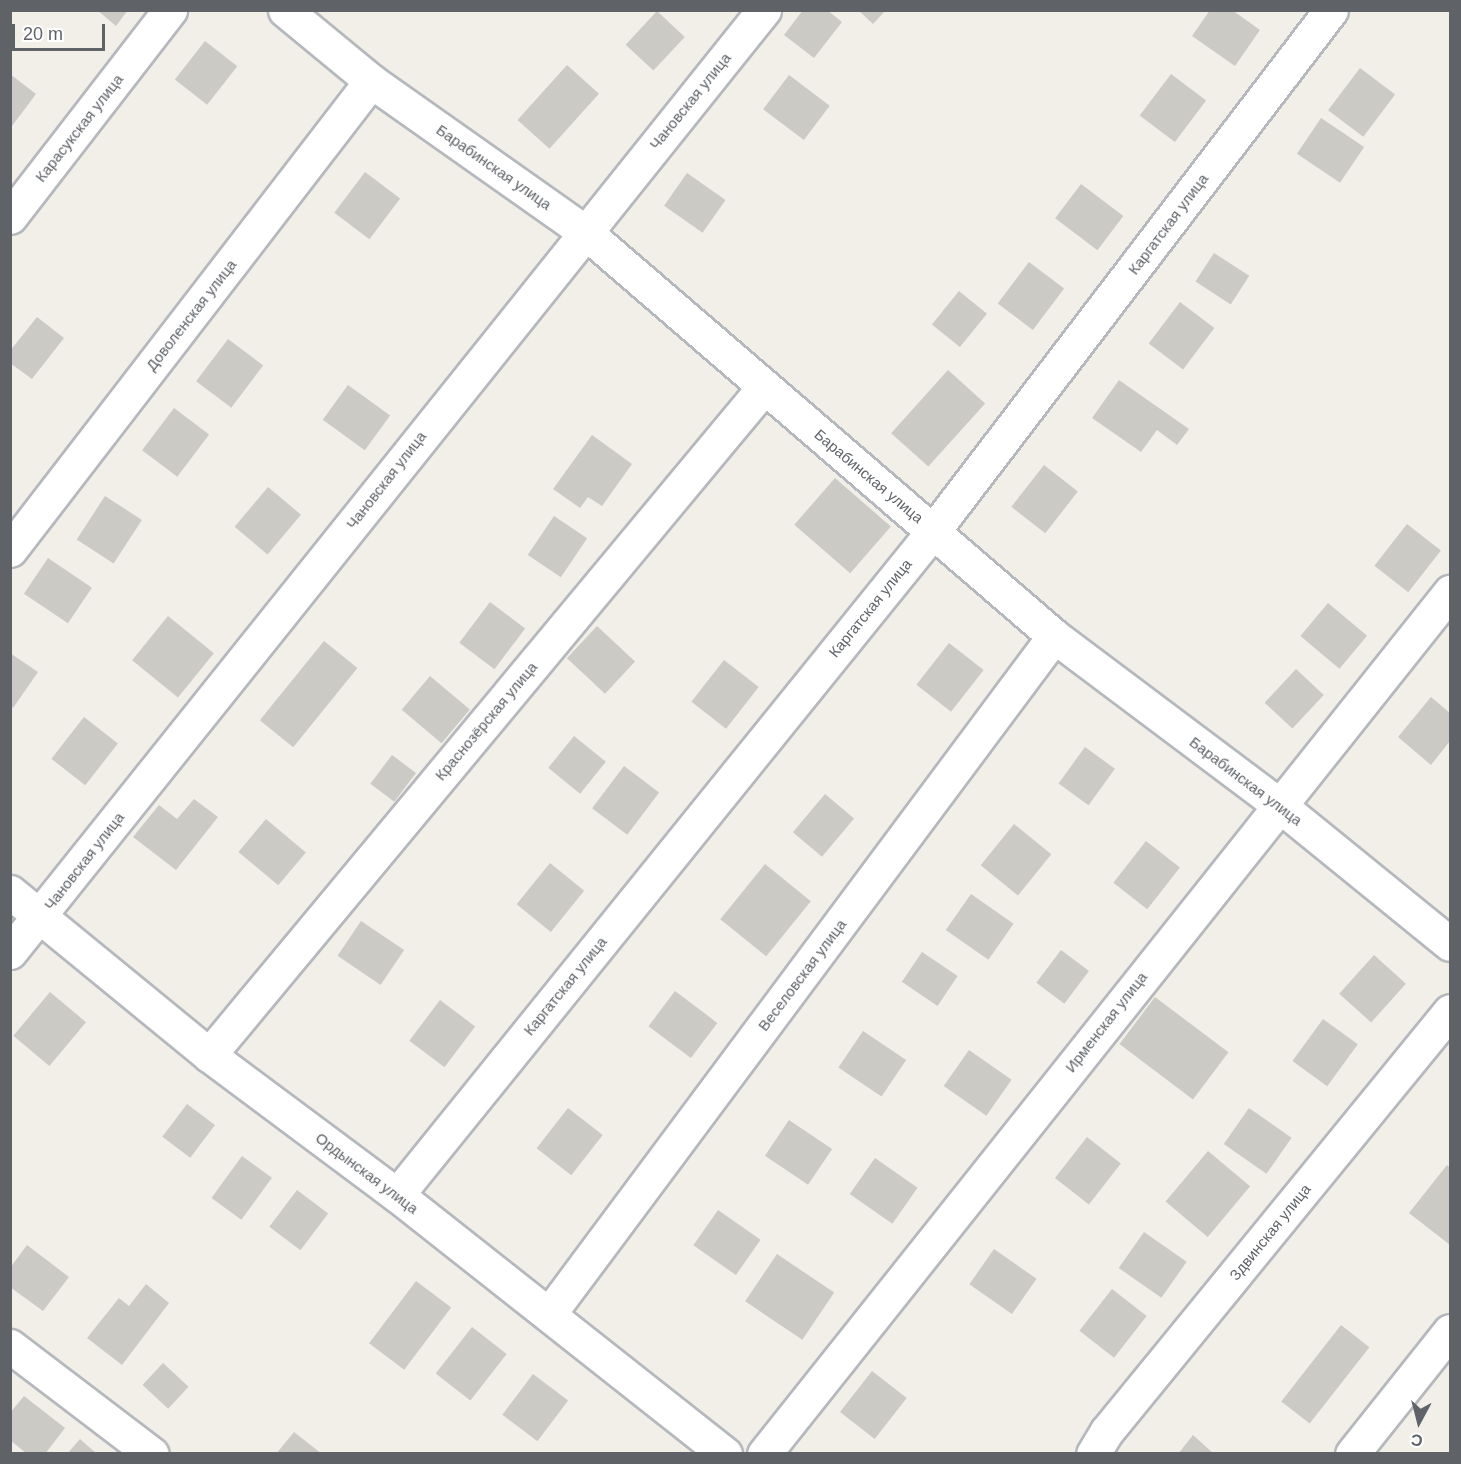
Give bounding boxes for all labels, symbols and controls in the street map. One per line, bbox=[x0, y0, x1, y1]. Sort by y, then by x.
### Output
scale bar bbox=[15, 12, 108, 50]
text: 20 m bbox=[23, 24, 63, 44]
street label: Чановская улица bbox=[646, 49, 734, 153]
street label: Карасукская улица bbox=[31, 71, 127, 185]
street label: Барабинская улица bbox=[433, 121, 555, 213]
street label: Каргатская улица bbox=[1124, 170, 1212, 278]
street label: Доволенская улица bbox=[142, 256, 240, 374]
street label: Барабинская улица bbox=[811, 425, 927, 527]
street label: Чановская улица bbox=[342, 428, 430, 532]
street label: Каргатская улица bbox=[825, 555, 915, 661]
street label: Краснозёрская улица bbox=[431, 658, 541, 784]
street label: Барабинская улица bbox=[1186, 733, 1306, 829]
street label: Чановская улица bbox=[40, 809, 128, 913]
street label: Веселовская улица bbox=[754, 916, 850, 1034]
street label: Каргатская улица bbox=[520, 933, 610, 1039]
street label: Ирменская улица bbox=[1061, 968, 1151, 1076]
street label: Ордынская улица bbox=[312, 1129, 422, 1217]
street label: Здвинская улица bbox=[1226, 1180, 1314, 1284]
north arrow bbox=[1389, 1392, 1449, 1452]
text: С bbox=[1410, 1431, 1424, 1450]

